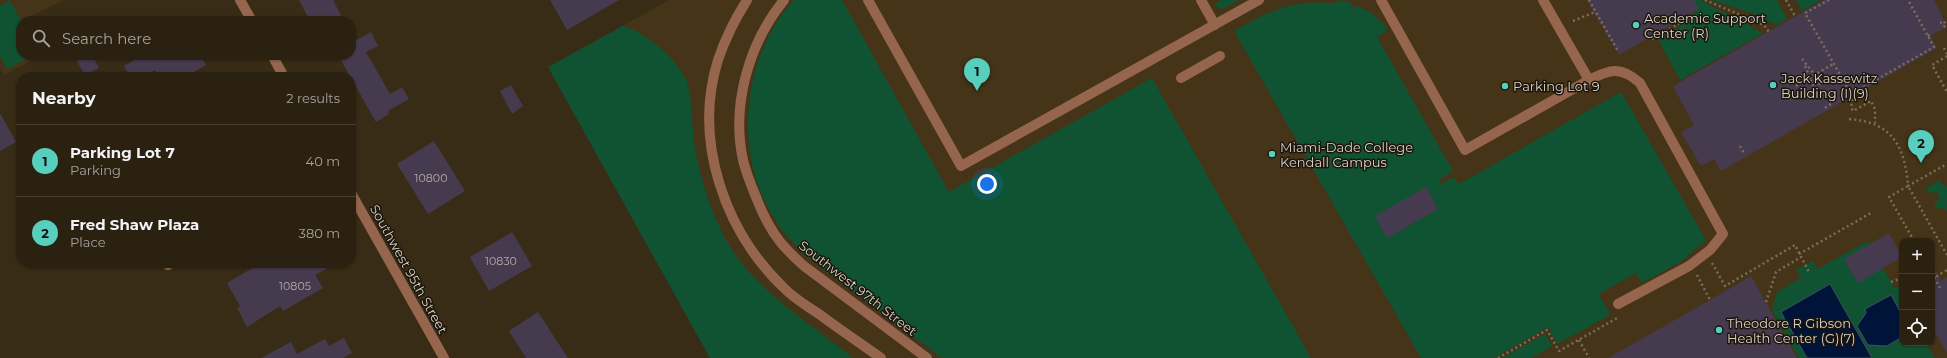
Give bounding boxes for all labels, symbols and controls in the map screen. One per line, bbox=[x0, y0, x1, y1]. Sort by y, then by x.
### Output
place label: Academic Support Center (R) bbox=[1644, 10, 1766, 41]
search box bbox=[16, 16, 356, 60]
marker: Academic Support Center (R) bbox=[1631, 20, 1641, 30]
icon: search bbox=[30, 27, 52, 49]
text: Search here bbox=[62, 29, 151, 48]
pin: 1 bbox=[964, 58, 990, 91]
place label: Jack Kassewitz Building (I)(9) bbox=[1780, 70, 1878, 101]
place label: Parking Lot 9 bbox=[1513, 78, 1600, 94]
marker: Jack Kassewitz Building (I)(9) bbox=[1768, 80, 1778, 90]
marker: Parking Lot 9 bbox=[1500, 81, 1510, 91]
text: Nearby bbox=[32, 88, 96, 108]
text: 2 results bbox=[286, 90, 340, 106]
pin: 2 bbox=[1908, 130, 1934, 163]
place label: Miami-Dade College Kendall Campus bbox=[1280, 139, 1413, 170]
text: Parking Lot 7 bbox=[70, 143, 175, 162]
marker: Miami-Dade College Kendall Campus bbox=[1267, 149, 1277, 159]
text: 1 bbox=[42, 153, 48, 169]
text: 40 m bbox=[306, 153, 340, 169]
text: Parking bbox=[70, 162, 121, 178]
house number: 10800 bbox=[415, 171, 447, 185]
your location bbox=[977, 174, 997, 194]
street label: Southwest 95th Street bbox=[367, 202, 451, 336]
text: Fred Shaw Plaza bbox=[70, 215, 199, 234]
text: 2 bbox=[41, 225, 49, 241]
text: 380 m bbox=[299, 225, 340, 241]
text: Place bbox=[70, 234, 106, 250]
street label: Southwest 97th Street bbox=[796, 237, 920, 339]
map controls bbox=[1899, 238, 1935, 346]
button: + bbox=[1899, 238, 1935, 274]
house number: 10830 bbox=[485, 254, 517, 268]
button: − bbox=[1899, 274, 1935, 310]
house number: 10805 bbox=[279, 279, 311, 293]
button: locate bbox=[1899, 310, 1935, 346]
place label: Theodore R Gibson Health Center (G)(7) bbox=[1727, 315, 1856, 346]
marker: Theodore R Gibson Health Center (G)(7) bbox=[1714, 325, 1724, 335]

